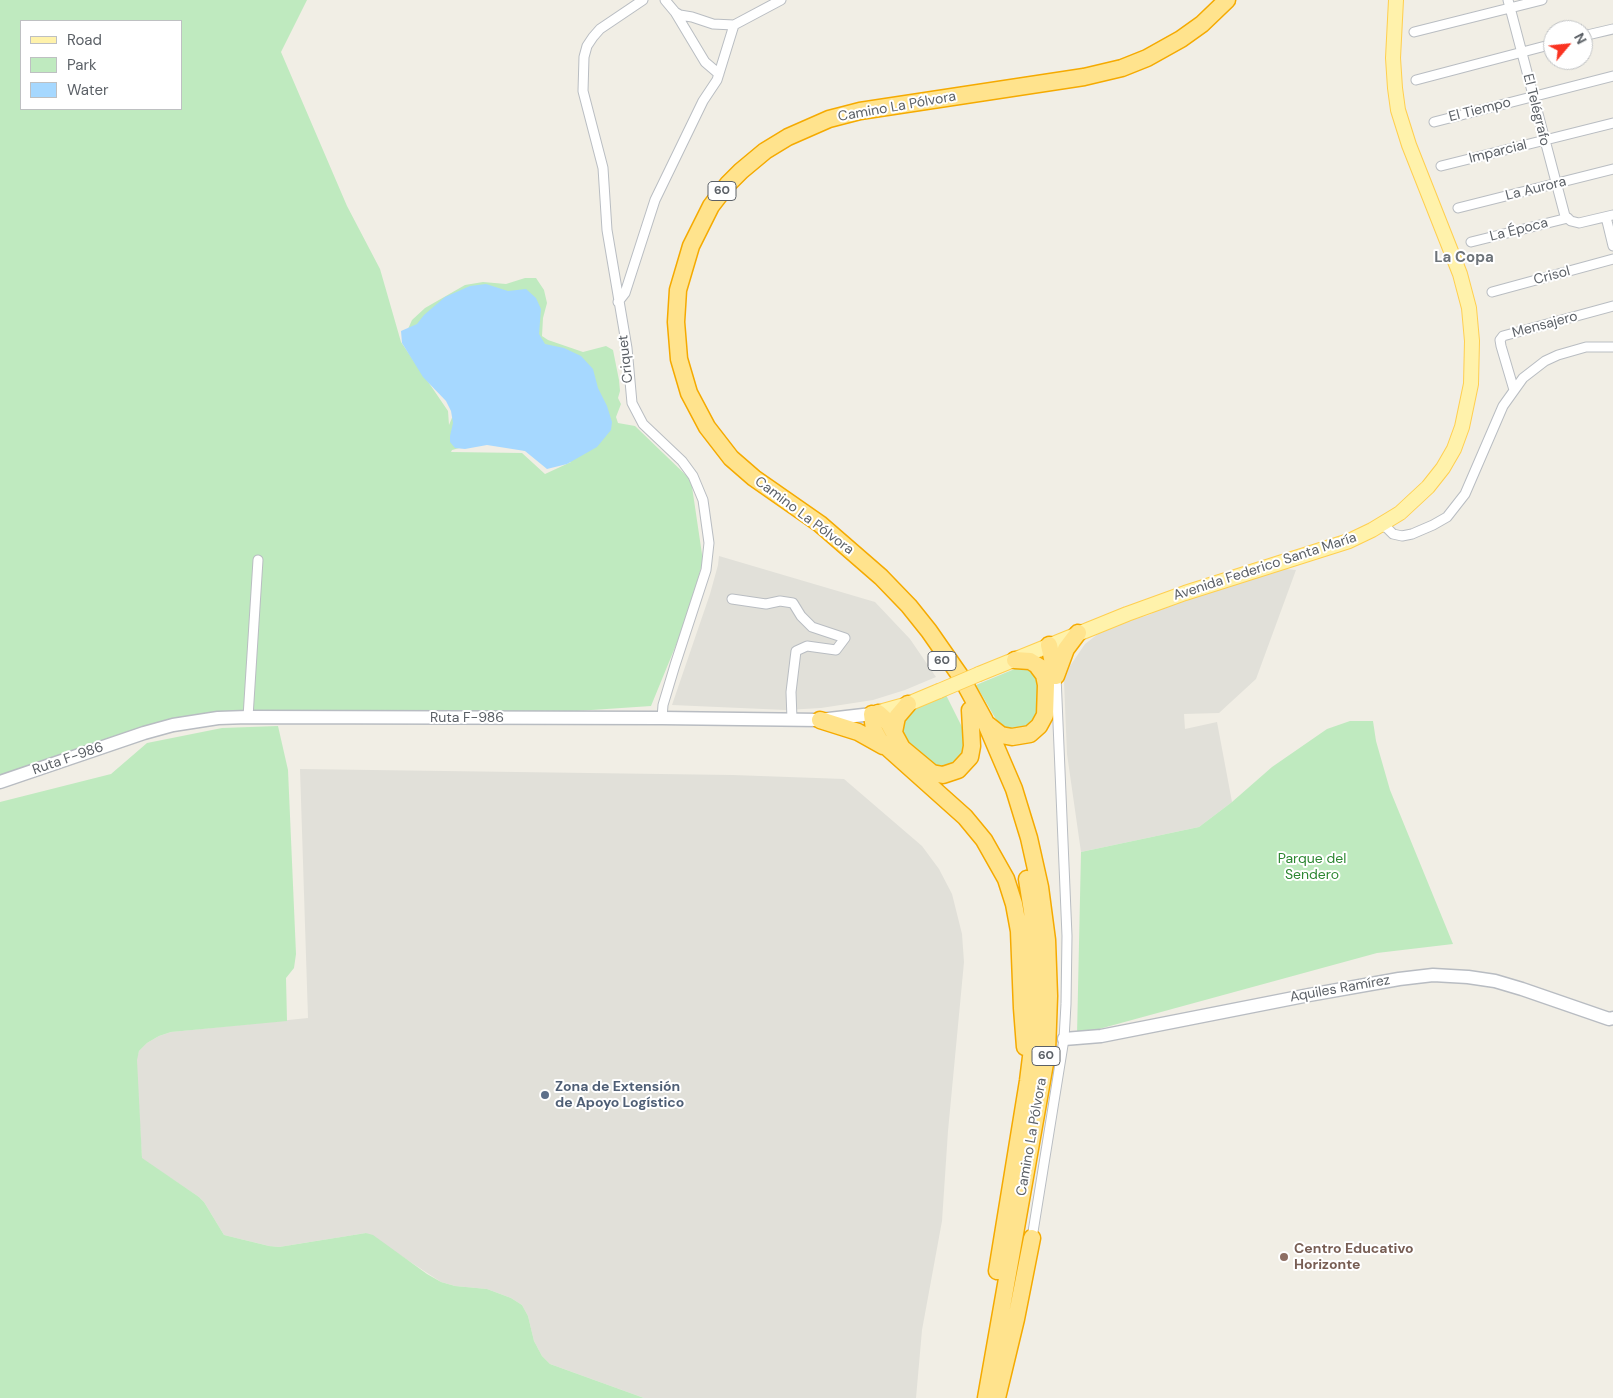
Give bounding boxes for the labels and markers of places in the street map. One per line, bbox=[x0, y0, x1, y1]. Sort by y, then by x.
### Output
place label: Zona de Extensión de Apoyo Logístico bbox=[555, 1079, 684, 1112]
marker: Zona de Extensión de Apoyo Logístico bbox=[539, 1089, 551, 1101]
place label: Centro Educativo Horizonte bbox=[1294, 1241, 1414, 1274]
marker: Centro Educativo Horizonte bbox=[1278, 1251, 1290, 1263]

